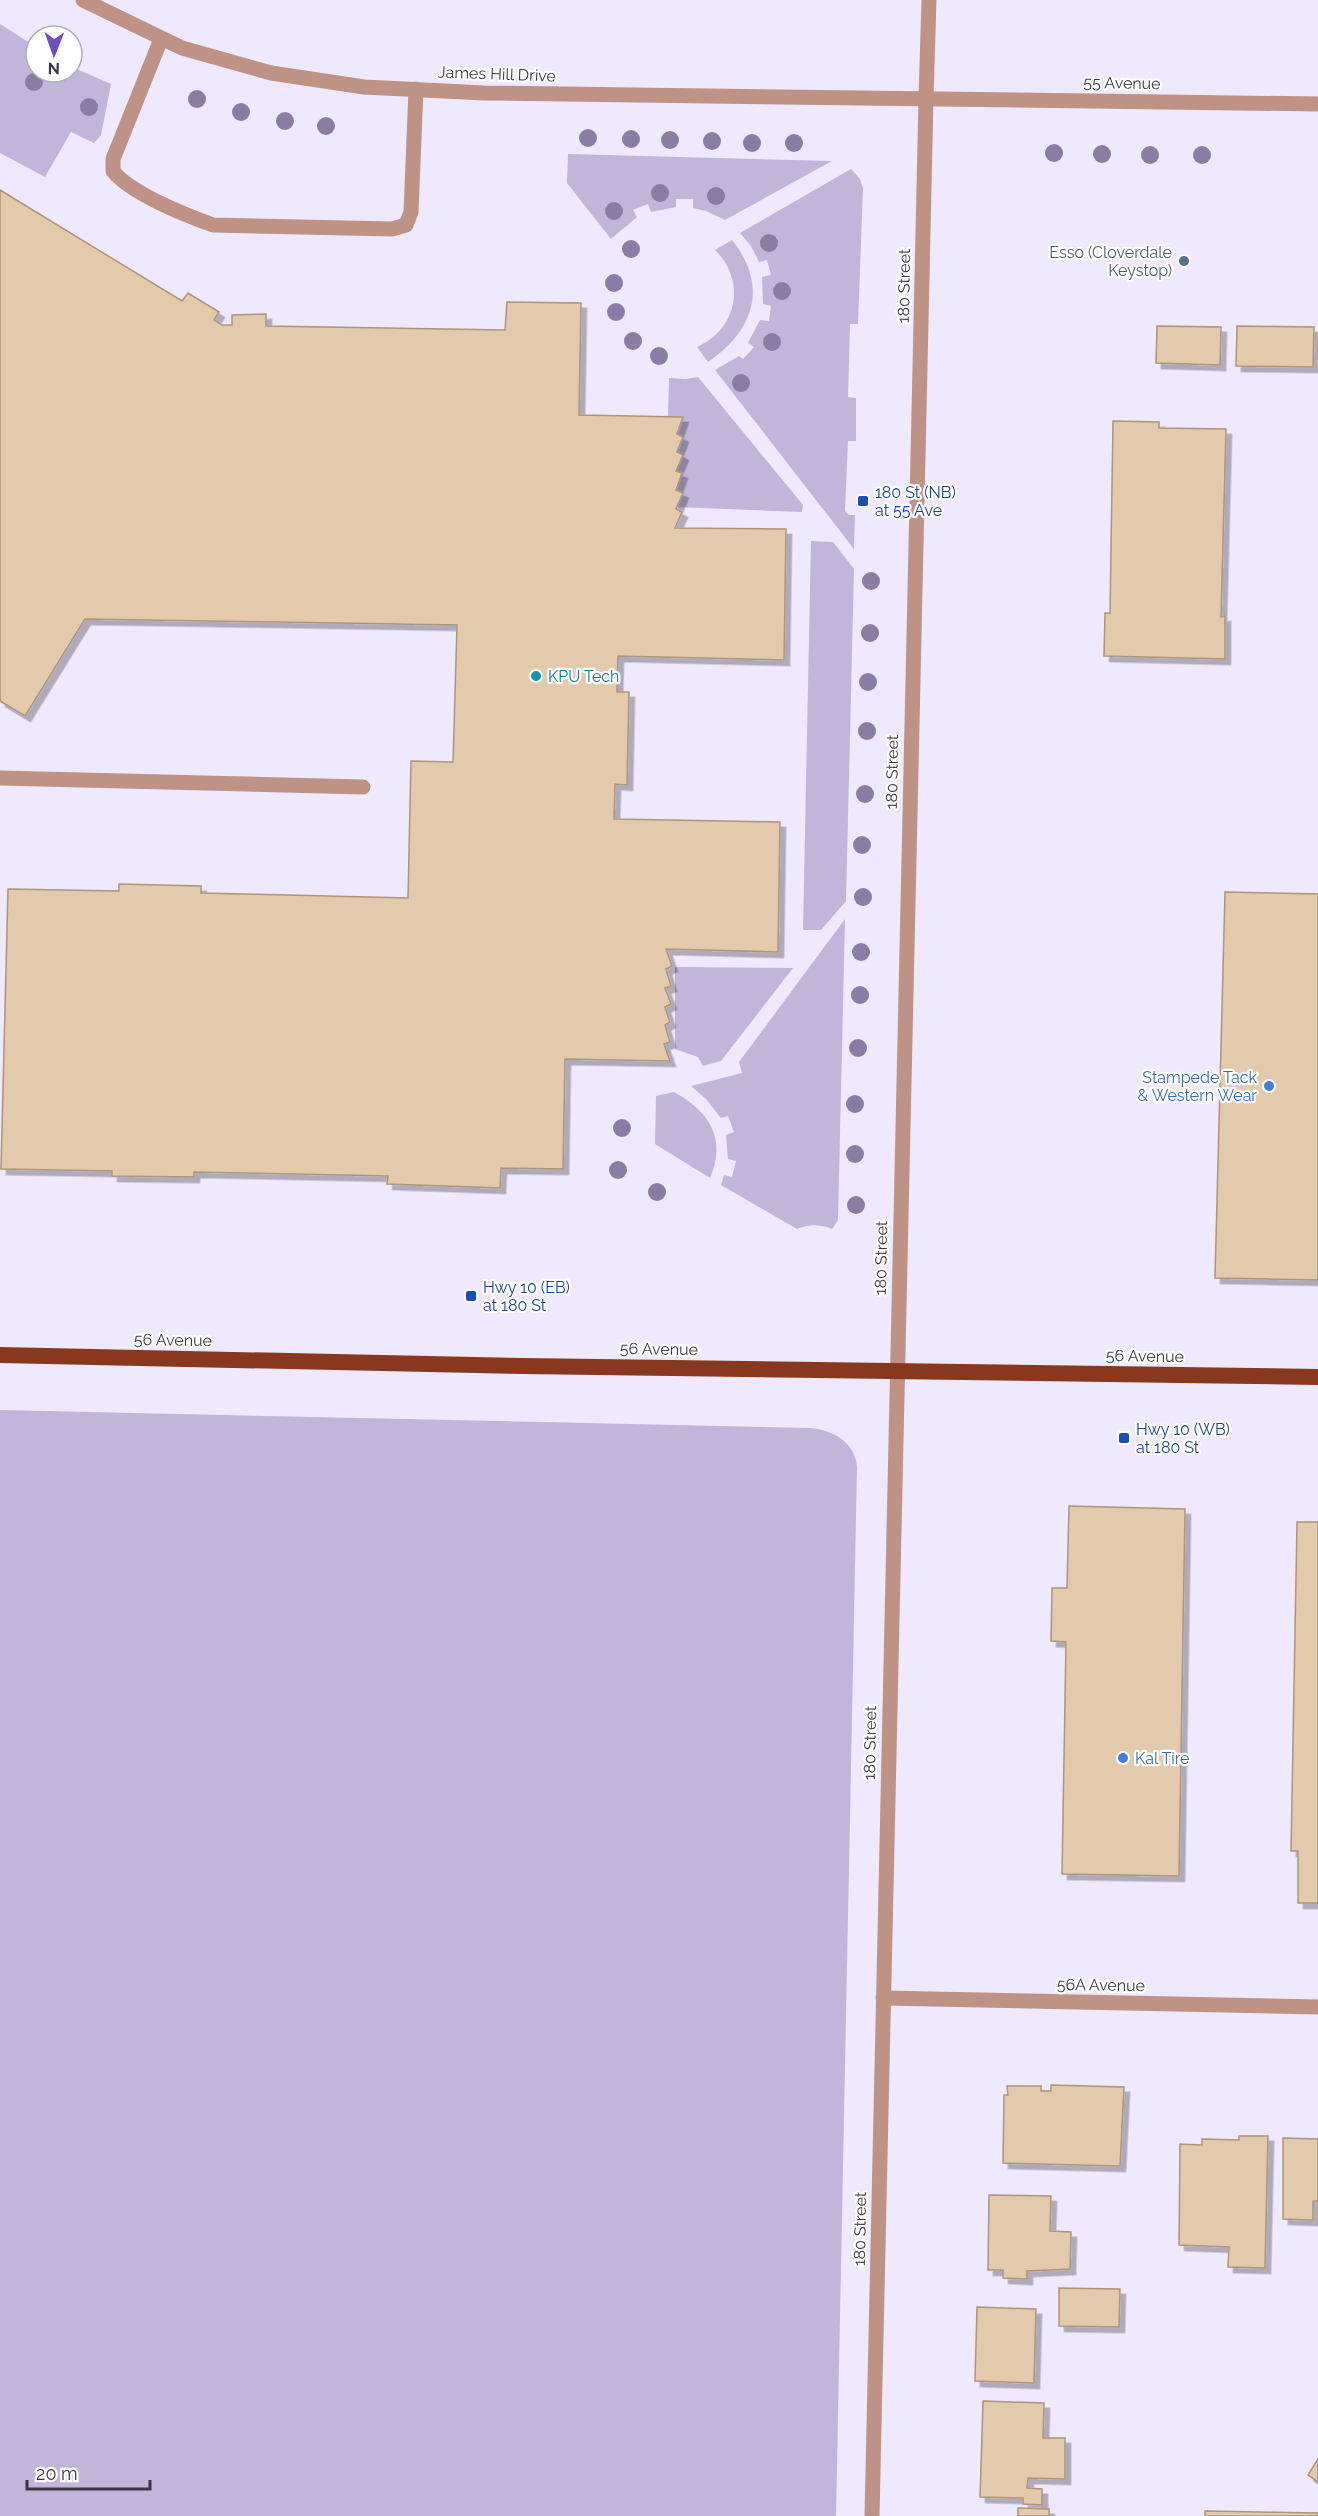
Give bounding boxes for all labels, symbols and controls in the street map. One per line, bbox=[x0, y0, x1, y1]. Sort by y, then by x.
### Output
north arrow bbox=[24, 24, 84, 84]
text: N bbox=[47, 59, 60, 78]
street label: James Hill Drive bbox=[438, 62, 556, 86]
street label: 55 Avenue bbox=[1083, 73, 1161, 93]
place label: Esso (Cloverdale Keystop) bbox=[1049, 243, 1172, 280]
street label: 180 Street bbox=[894, 248, 914, 323]
marker: Esso (Cloverdale Keystop) bbox=[1177, 254, 1191, 268]
place label: 180 St (NB) at 55 Ave bbox=[875, 483, 956, 520]
marker: 180 St (NB) at 55 Ave bbox=[856, 494, 870, 508]
place label: KPU Tech bbox=[548, 667, 619, 686]
marker: KPU Tech bbox=[529, 669, 543, 683]
street label: 180 Street bbox=[882, 734, 902, 809]
place label: Stampede Tack & Western Wear bbox=[1138, 1068, 1258, 1105]
marker: Stampede Tack & Western Wear bbox=[1262, 1079, 1276, 1093]
street label: 180 Street bbox=[871, 1220, 891, 1295]
place label: Hwy 10 (EB) at 180 St bbox=[483, 1278, 570, 1315]
marker: Hwy 10 (EB) at 180 St bbox=[464, 1289, 478, 1303]
street label: 56 Avenue bbox=[134, 1330, 212, 1350]
street label: 56 Avenue bbox=[620, 1339, 698, 1359]
street label: 56 Avenue bbox=[1106, 1346, 1184, 1366]
place label: Hwy 10 (WB) at 180 St bbox=[1136, 1420, 1230, 1457]
marker: Hwy 10 (WB) at 180 St bbox=[1117, 1431, 1131, 1445]
street label: 180 Street bbox=[860, 1705, 880, 1780]
place label: Kal Tire bbox=[1135, 1749, 1189, 1768]
marker: Kal Tire bbox=[1116, 1751, 1130, 1765]
street label: 56A Avenue bbox=[1057, 1975, 1145, 1995]
street label: 180 Street bbox=[850, 2191, 870, 2266]
scale bar bbox=[27, 2453, 150, 2491]
text: 20 m bbox=[36, 2463, 78, 2484]

